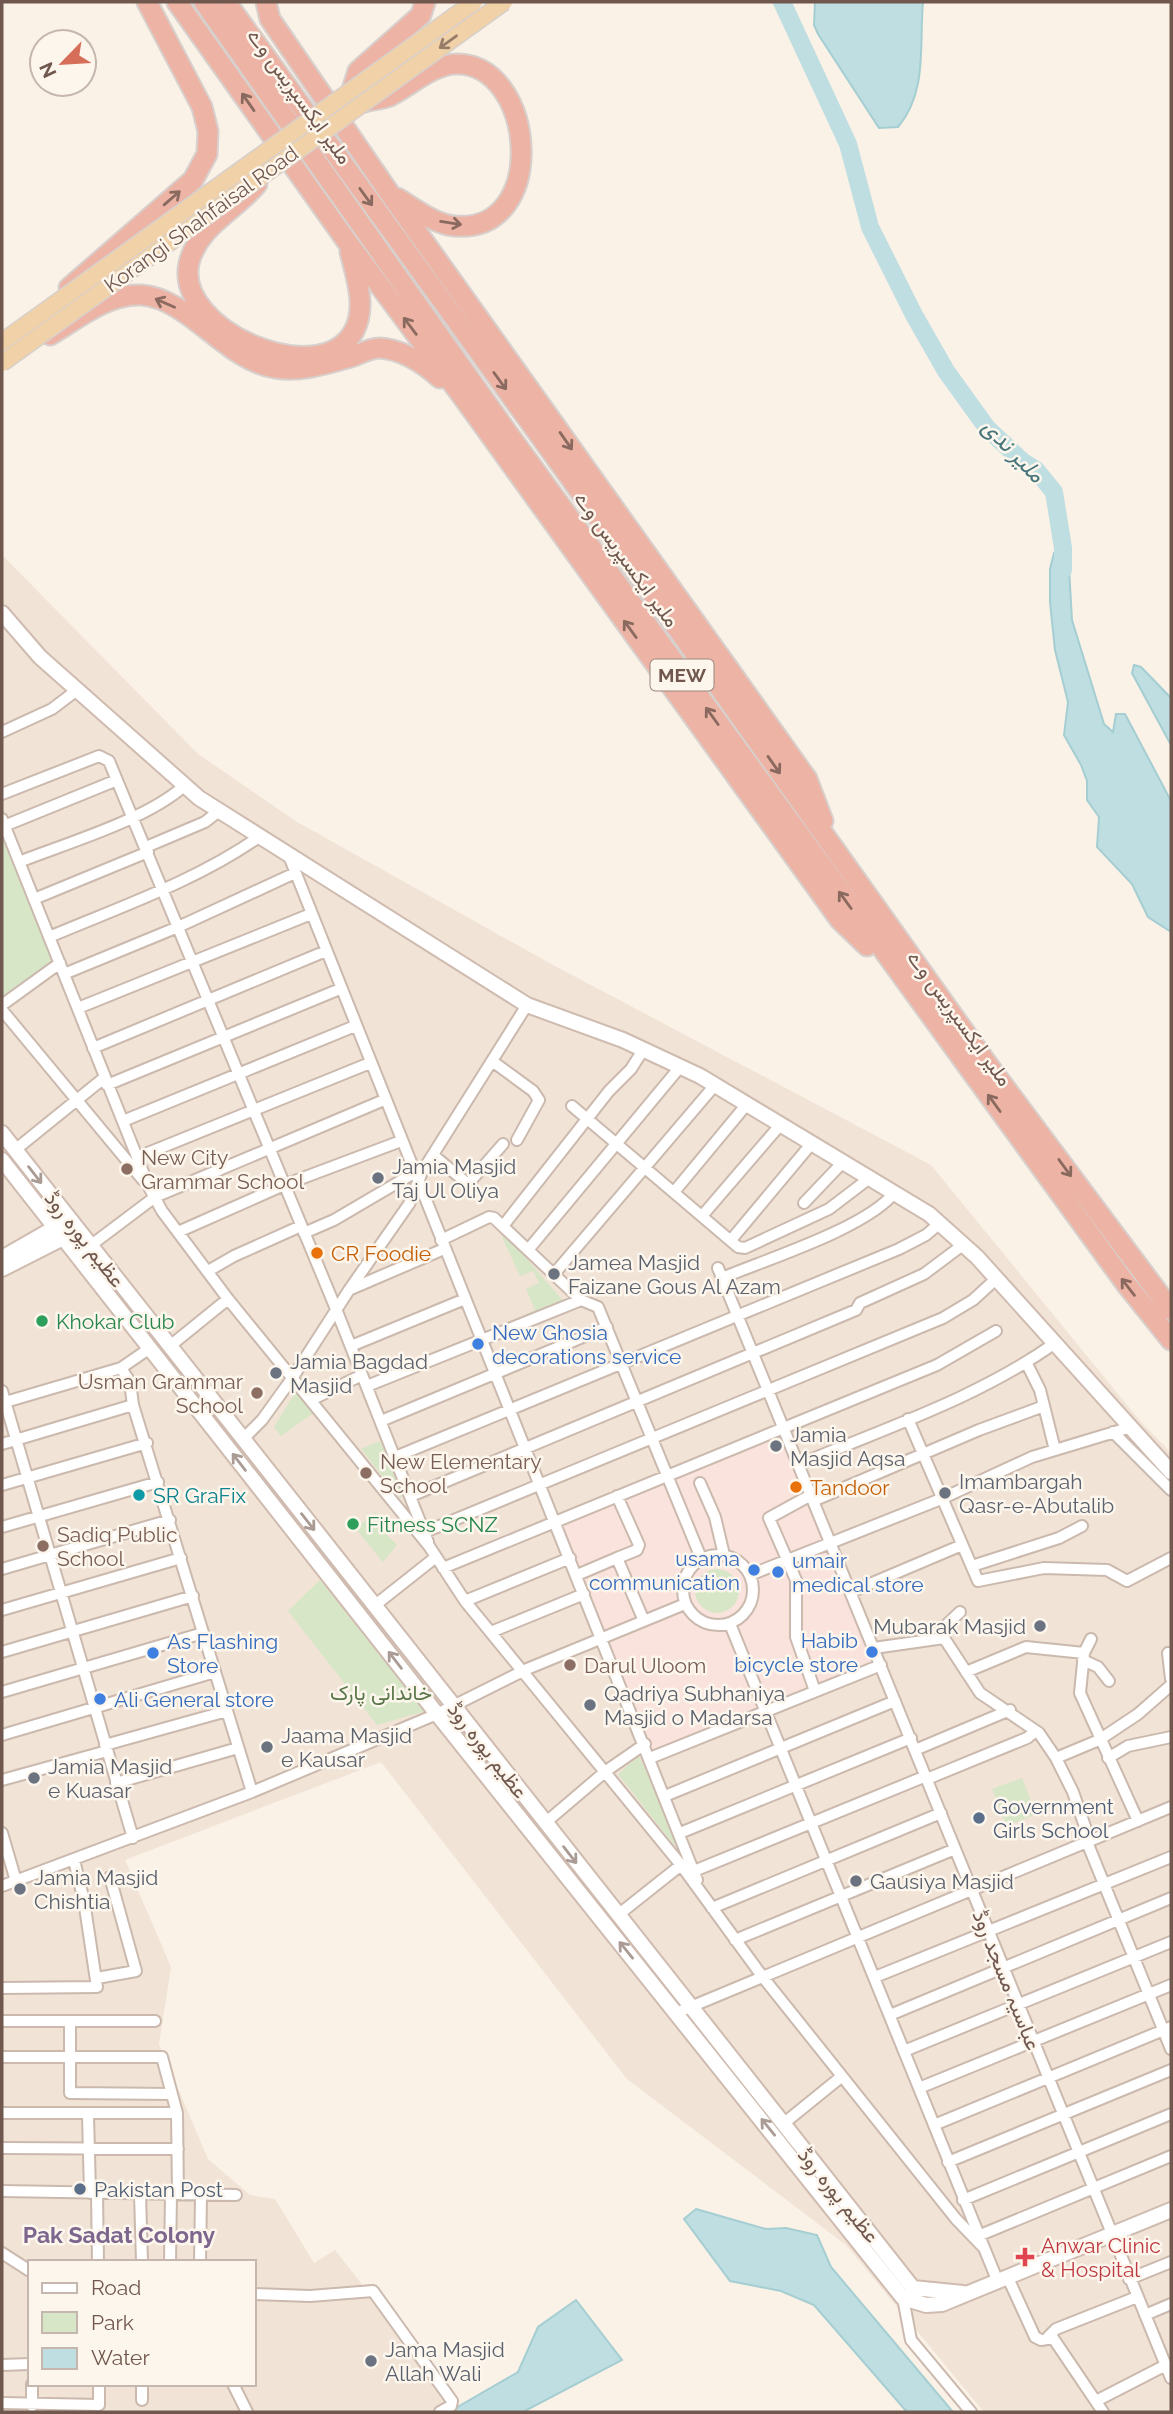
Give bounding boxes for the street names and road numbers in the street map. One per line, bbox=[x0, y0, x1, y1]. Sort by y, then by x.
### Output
street label: ملیر ایکسپریس وے bbox=[241, 23, 358, 170]
street label: Korangi Shahfaisal Road bbox=[99, 140, 303, 298]
street label: ملیر ایکسپریس وے bbox=[568, 486, 685, 633]
road number: MEW bbox=[650, 660, 714, 690]
street label: ملیر ایکسپریس وے bbox=[901, 945, 1018, 1092]
street label: عظیم پورہ روڈ bbox=[38, 1186, 130, 1293]
street label: عظیم پورہ روڈ bbox=[441, 1697, 533, 1804]
street label: عباسیہ مسجد روڈ bbox=[967, 1906, 1047, 2054]
street label: عظیم پورہ روڈ bbox=[791, 2142, 885, 2249]

